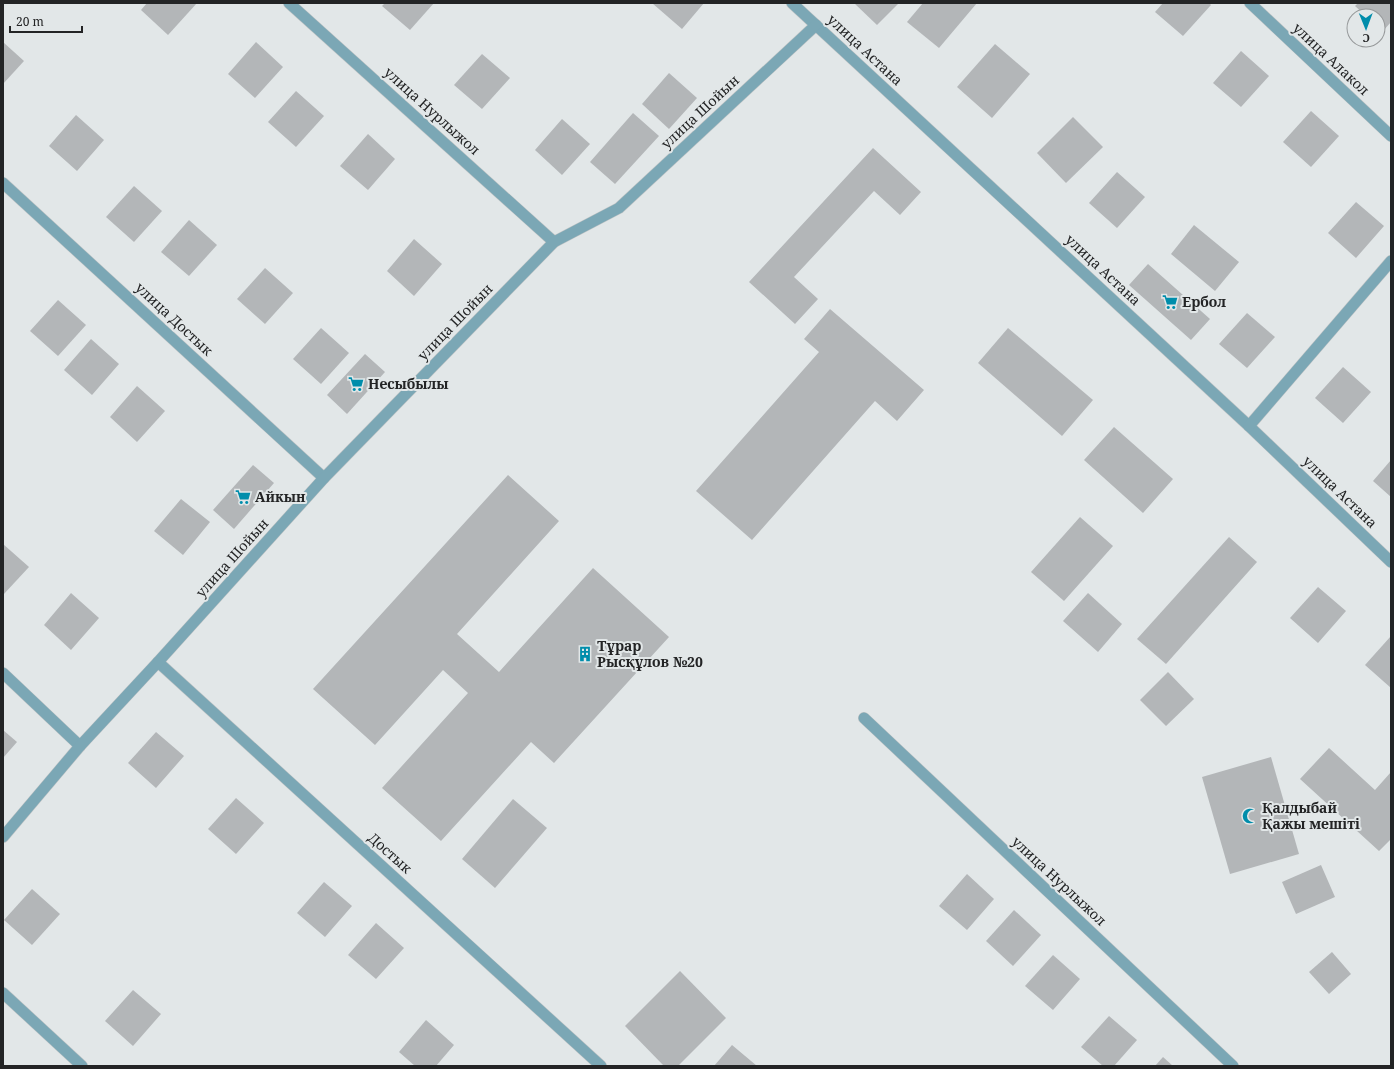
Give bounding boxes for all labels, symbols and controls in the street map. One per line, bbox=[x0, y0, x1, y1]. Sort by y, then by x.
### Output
scale bar bbox=[10, 8, 82, 34]
north arrow bbox=[1346, 8, 1386, 48]
street label: улица Астана bbox=[824, 10, 907, 89]
text: 20 m bbox=[16, 13, 44, 30]
street label: улица Алакол bbox=[1289, 18, 1374, 99]
text: С bbox=[1362, 31, 1370, 46]
street label: улица Нурлыжол bbox=[380, 62, 485, 159]
street label: улица Шойын bbox=[657, 70, 743, 153]
street label: улица Астана bbox=[1062, 230, 1145, 309]
street label: улица Достык bbox=[132, 278, 218, 360]
street label: улица Шойын bbox=[413, 279, 496, 364]
place label: Ербол bbox=[1182, 292, 1226, 311]
supermarket icon: Ербол bbox=[1161, 293, 1179, 311]
place label: Несыбылы bbox=[368, 374, 449, 393]
supermarket icon: Несыбылы bbox=[347, 375, 365, 393]
street label: улица Астана bbox=[1299, 451, 1382, 532]
place label: Айкын bbox=[255, 487, 306, 506]
supermarket icon: Айкын bbox=[234, 488, 252, 506]
street label: улица Шойын bbox=[191, 514, 272, 601]
place label: Тұрар Рысқұлов №20 bbox=[597, 636, 703, 671]
building icon: Тұрар Рысқұлов №20 bbox=[576, 645, 594, 663]
place label: Қалдыбай Қажы мешіті bbox=[1262, 798, 1360, 833]
mosque icon: Қалдыбай Қажы мешіті bbox=[1241, 807, 1259, 825]
street label: Достык bbox=[364, 828, 417, 878]
street label: улица Нурлыжол bbox=[1008, 832, 1111, 930]

